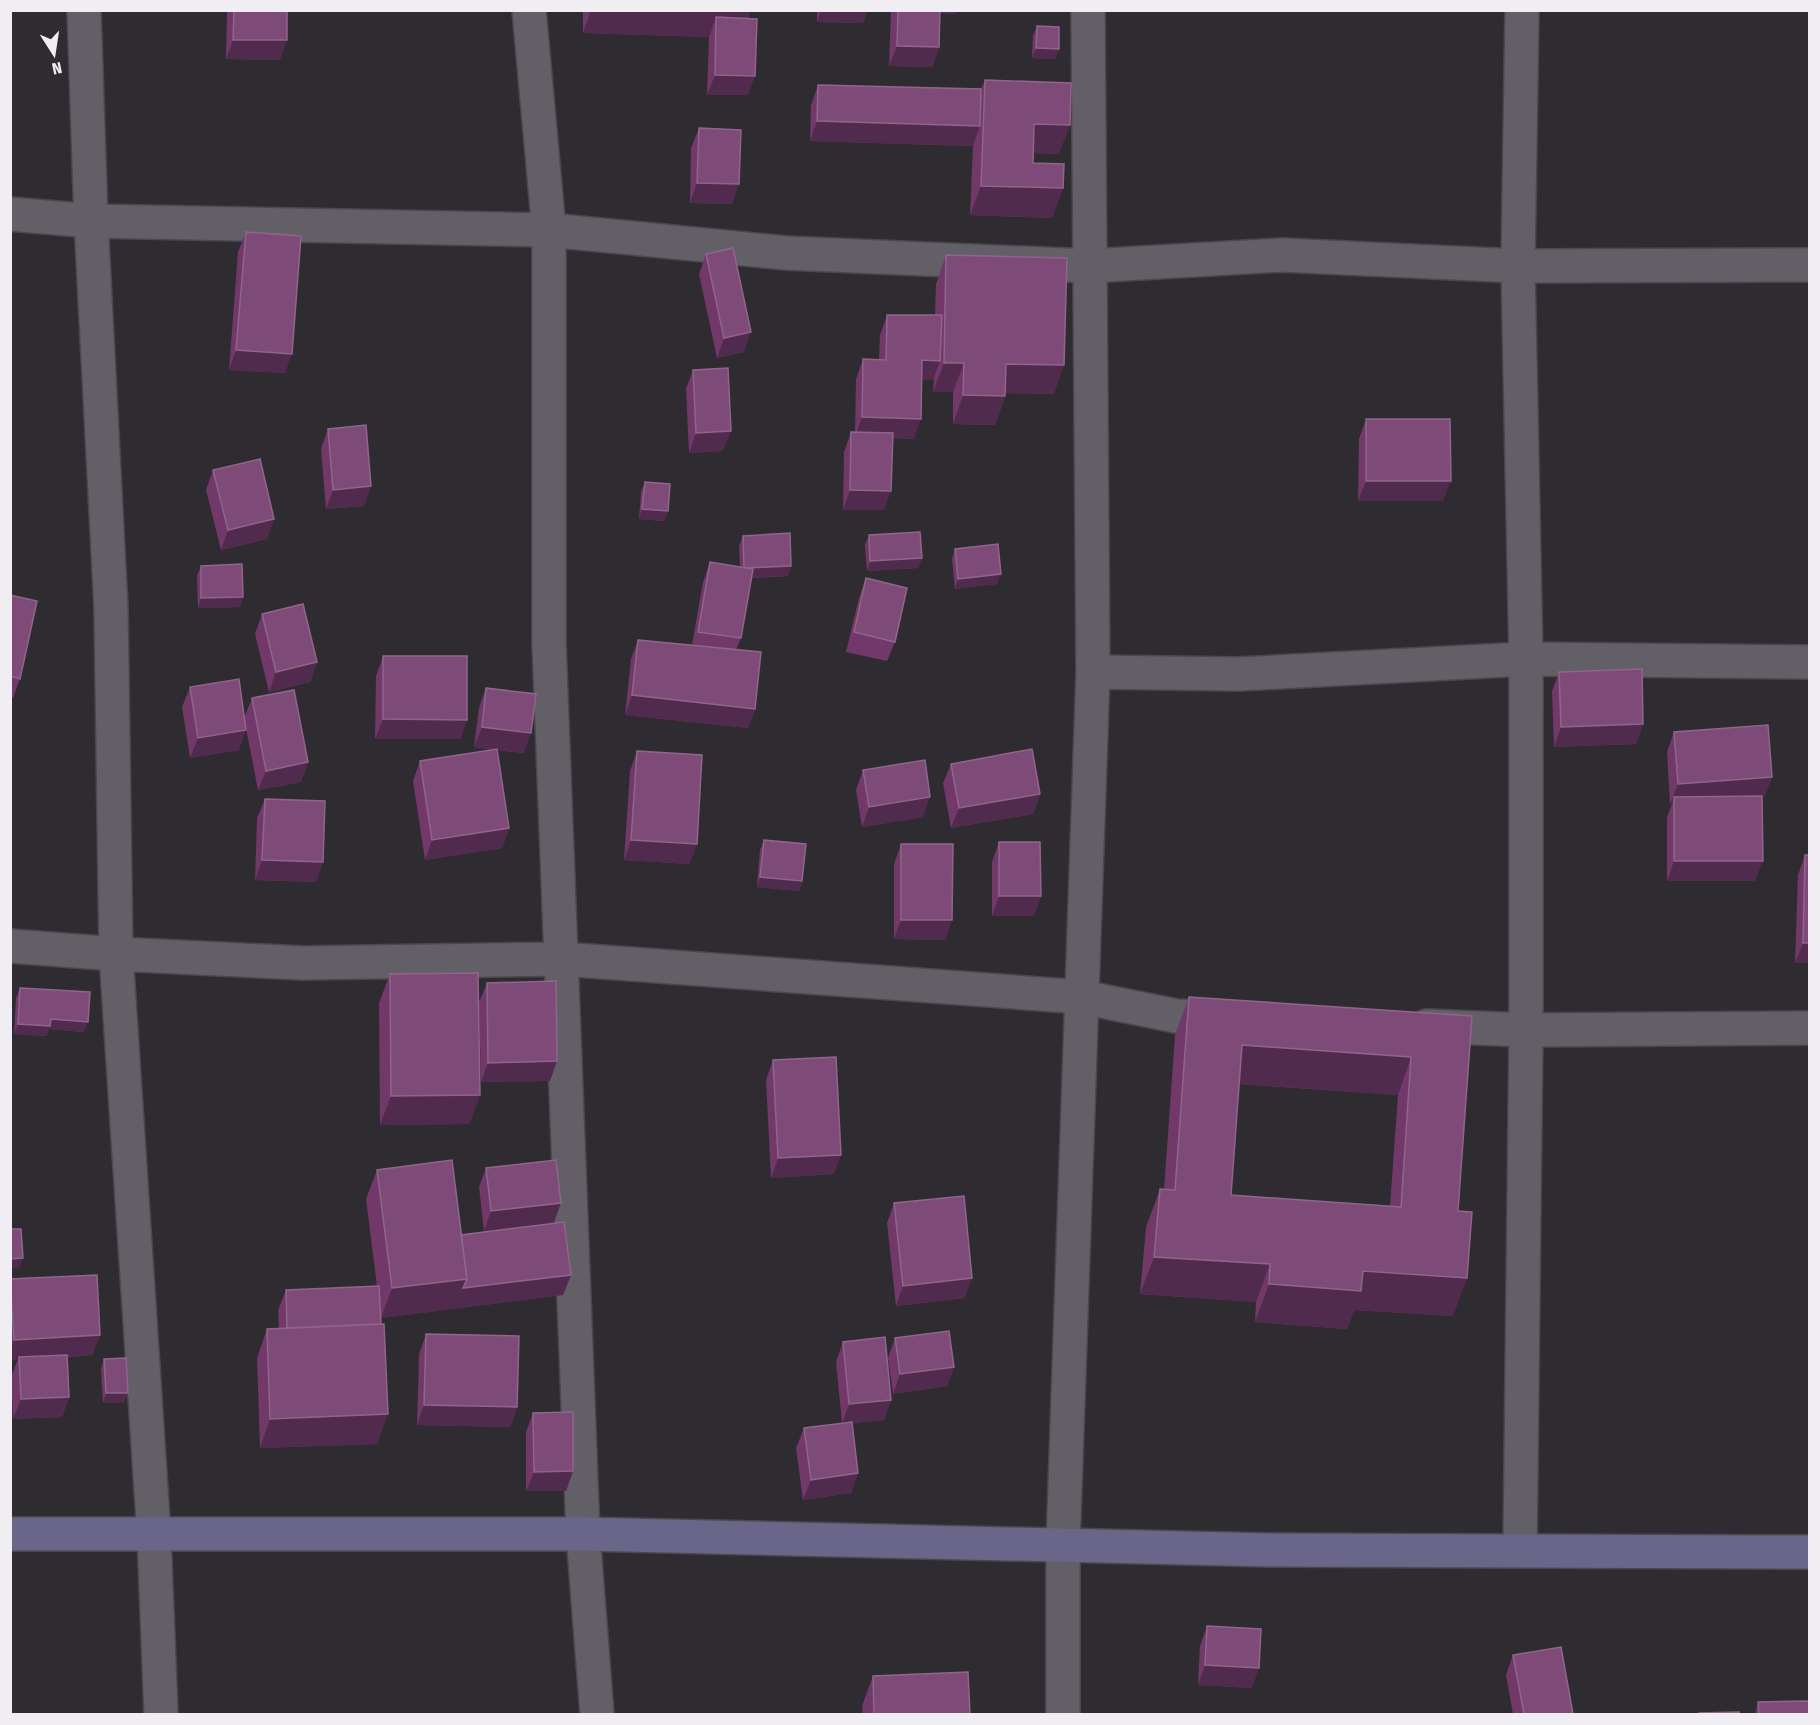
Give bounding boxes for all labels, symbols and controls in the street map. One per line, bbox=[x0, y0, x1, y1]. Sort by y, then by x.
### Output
north arrow bbox=[24, 24, 84, 84]
text: N bbox=[50, 58, 64, 78]

